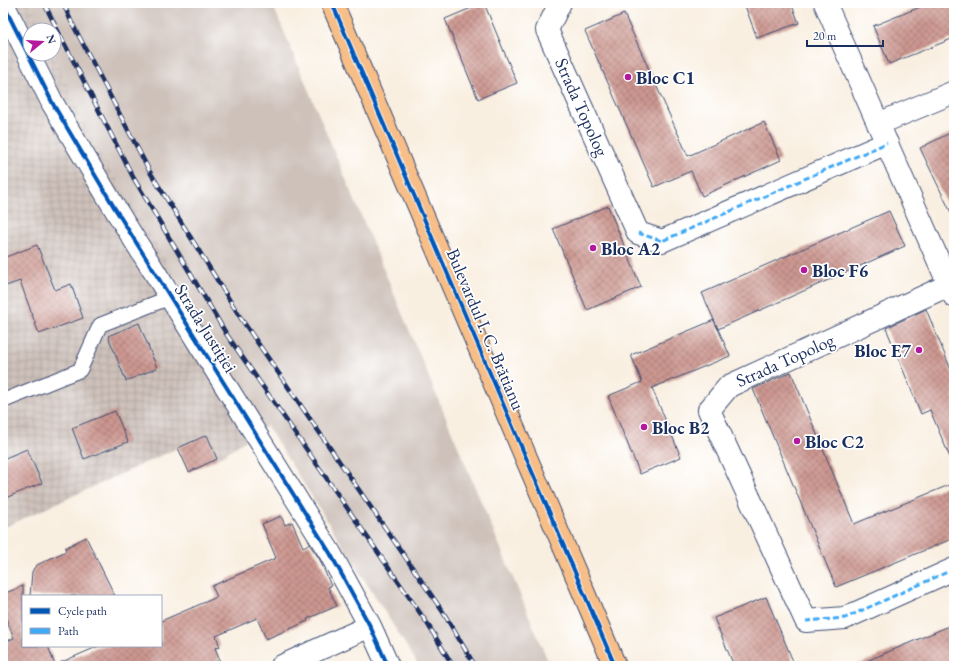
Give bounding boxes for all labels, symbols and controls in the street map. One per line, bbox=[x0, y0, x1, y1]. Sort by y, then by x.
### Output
north arrow bbox=[22, 22, 62, 62]
scale bar bbox=[807, 22, 883, 48]
text: 20 m bbox=[813, 28, 837, 44]
text: N bbox=[43, 33, 60, 45]
street label: Strada Topolog bbox=[550, 54, 614, 160]
place label: Bloc C1 bbox=[636, 66, 695, 89]
marker: Bloc C1 bbox=[623, 72, 633, 82]
place label: Bloc A2 bbox=[601, 237, 661, 260]
marker: Bloc A2 bbox=[588, 243, 598, 253]
street label: Bulevardul I. C. Brătianu bbox=[442, 245, 531, 414]
place label: Bloc F6 bbox=[812, 259, 869, 282]
marker: Bloc F6 bbox=[799, 265, 809, 275]
street label: Strada Justiției bbox=[170, 279, 243, 377]
street label: Strada Topolog bbox=[732, 328, 838, 392]
place label: Bloc E7 bbox=[854, 339, 911, 362]
marker: Bloc E7 bbox=[914, 345, 924, 355]
place label: Bloc B2 bbox=[652, 416, 710, 439]
marker: Bloc B2 bbox=[639, 422, 649, 432]
place label: Bloc C2 bbox=[805, 430, 865, 453]
marker: Bloc C2 bbox=[792, 436, 802, 446]
legend bbox=[22, 595, 162, 647]
text: Cycle path bbox=[58, 603, 107, 619]
text: Path bbox=[58, 623, 79, 639]

